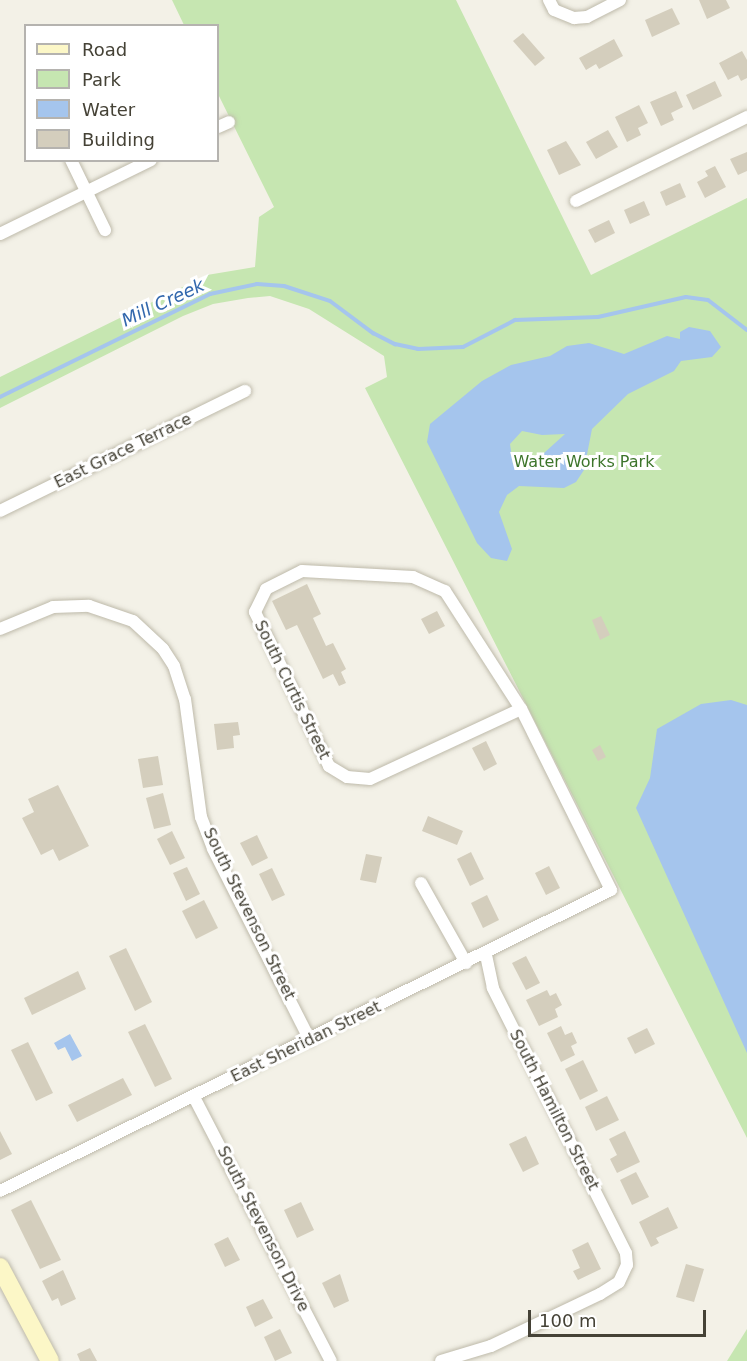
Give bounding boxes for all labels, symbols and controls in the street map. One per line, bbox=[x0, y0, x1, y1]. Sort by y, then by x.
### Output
legend bbox=[24, 24, 219, 162]
text: Road bbox=[82, 39, 127, 60]
text: Park bbox=[82, 69, 121, 90]
text: Water bbox=[82, 99, 135, 120]
text: Building bbox=[82, 129, 155, 150]
water label: Mill Creek bbox=[118, 274, 208, 332]
street label: East Grace Terrace bbox=[51, 409, 195, 493]
park label: Water Works Park bbox=[514, 452, 654, 472]
street label: South Curtis Street bbox=[250, 617, 334, 763]
street label: South Stevenson Street bbox=[199, 825, 299, 1003]
street label: East Sheridan Street bbox=[228, 997, 384, 1087]
street label: South Hamilton Street bbox=[505, 1026, 603, 1194]
street label: South Stevenson Drive bbox=[213, 1143, 313, 1315]
scale bar bbox=[531, 1298, 710, 1336]
text: 100 m bbox=[539, 1310, 597, 1331]

